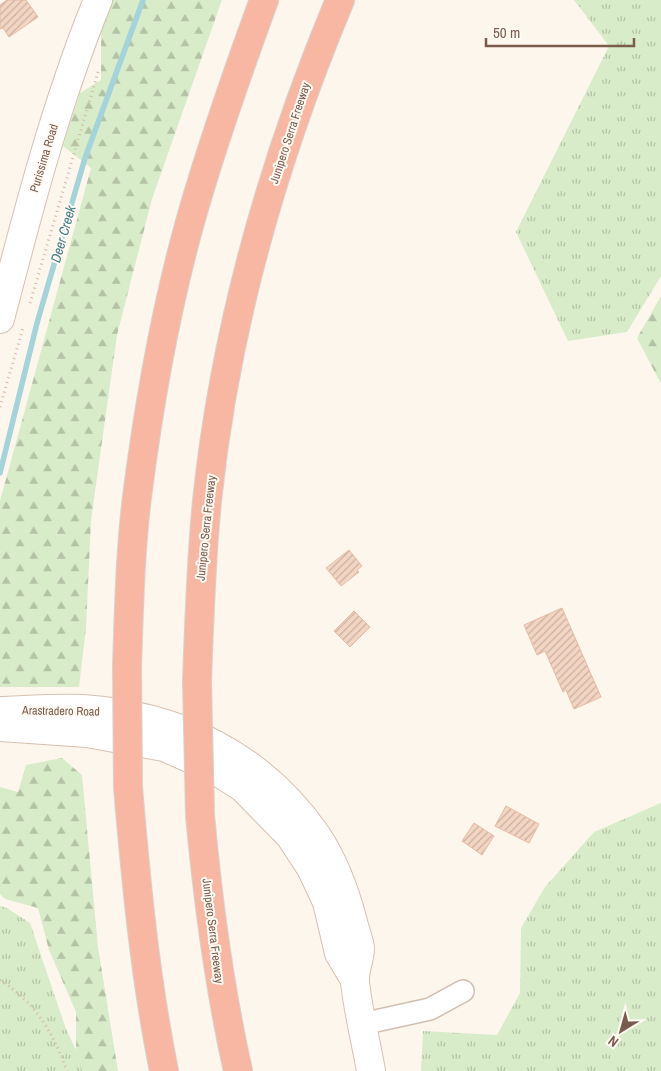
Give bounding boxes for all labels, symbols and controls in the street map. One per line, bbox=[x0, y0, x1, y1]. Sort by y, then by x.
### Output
scale bar bbox=[486, 15, 634, 47]
text: 50 m bbox=[493, 22, 520, 43]
street label: Junipero Serra Freeway bbox=[266, 80, 314, 186]
street label: Purissima Road bbox=[26, 122, 62, 194]
water label: Deer Creek bbox=[46, 202, 80, 265]
street label: Junipero Serra Freeway bbox=[193, 475, 219, 581]
street label: Arastradero Road bbox=[21, 702, 100, 720]
street label: Junipero Serra Freeway bbox=[199, 878, 227, 984]
north arrow bbox=[596, 1006, 646, 1056]
text: N bbox=[604, 1032, 622, 1051]

